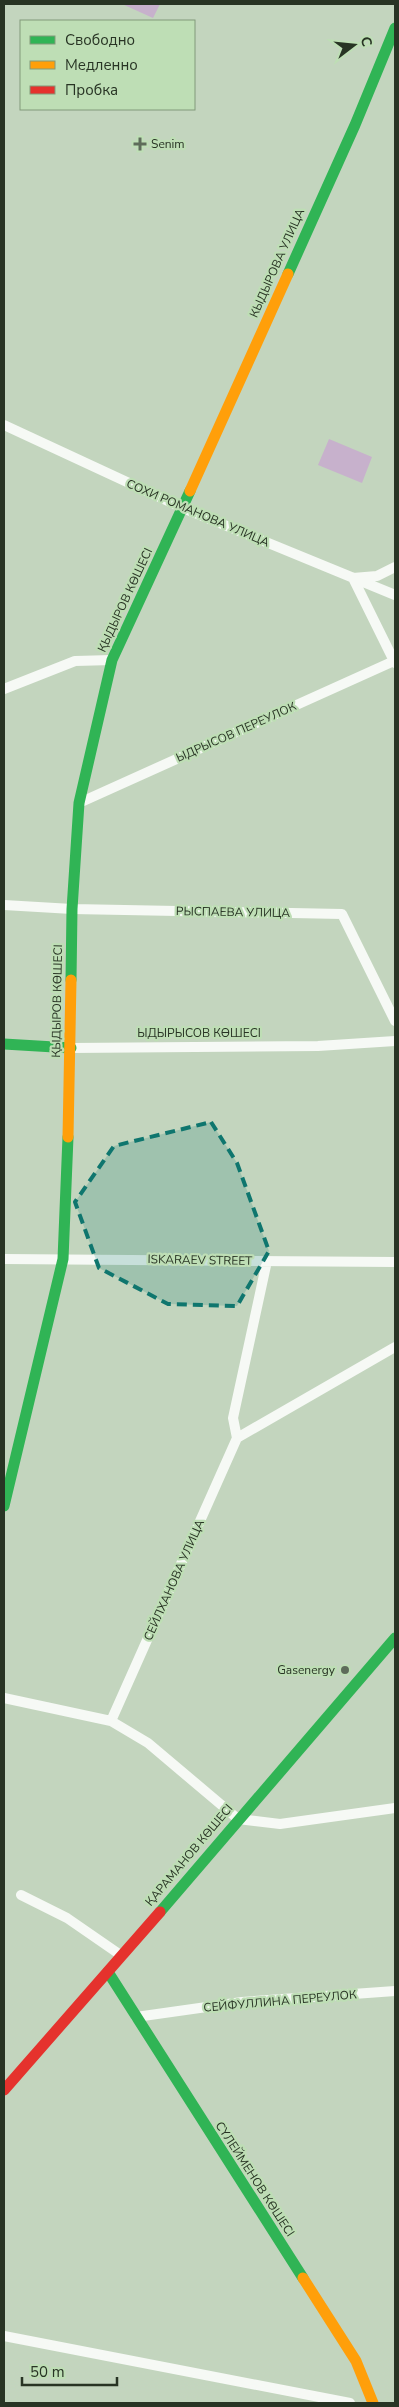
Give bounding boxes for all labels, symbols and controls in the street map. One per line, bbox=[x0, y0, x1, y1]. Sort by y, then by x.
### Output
legend bbox=[20, 20, 195, 110]
north arrow bbox=[329, 20, 379, 70]
text: Свободно bbox=[65, 30, 135, 50]
text: С bbox=[356, 34, 377, 49]
text: Медленно bbox=[65, 55, 138, 75]
text: Пробка bbox=[65, 80, 118, 100]
place label: Senim bbox=[151, 136, 185, 152]
marker: Senim bbox=[133, 137, 147, 151]
street label: КЫДЫРОВА УЛИЦА bbox=[246, 206, 308, 320]
street label: СОХИ РОМАНОВА УЛИЦА bbox=[124, 476, 272, 551]
street label: ҚЫДЫРОВ КӨШЕСІ bbox=[94, 545, 156, 655]
street label: ЫДРЫСОВ ПЕРЕУЛОК bbox=[173, 698, 299, 766]
street label: РЫСПАЕВА УЛИЦА bbox=[176, 903, 291, 921]
street label: ҚЫДЫРОВ КӨШЕСІ bbox=[48, 944, 66, 1058]
street label: ЫДЫРЫСОВ КӨШЕСІ bbox=[137, 1025, 261, 1041]
street label: ISKARAEV STREET bbox=[147, 1251, 253, 1269]
street label: СЕЙЛХАНОВА УЛИЦА bbox=[140, 1517, 208, 1643]
place label: Gasenergy bbox=[277, 1662, 336, 1678]
marker: Gasenergy bbox=[339, 1664, 351, 1676]
street label: ҚАРАМАНОВ КӨШЕСІ bbox=[142, 1801, 236, 1909]
street label: СЕЙФУЛЛИНА ПЕРЕУЛОК bbox=[203, 1986, 358, 2016]
street label: СҮЛЕЙМЕНОВ КӨШЕСІ bbox=[212, 2118, 298, 2240]
scale bar bbox=[22, 2354, 118, 2386]
text: 50 m bbox=[30, 2362, 65, 2382]

